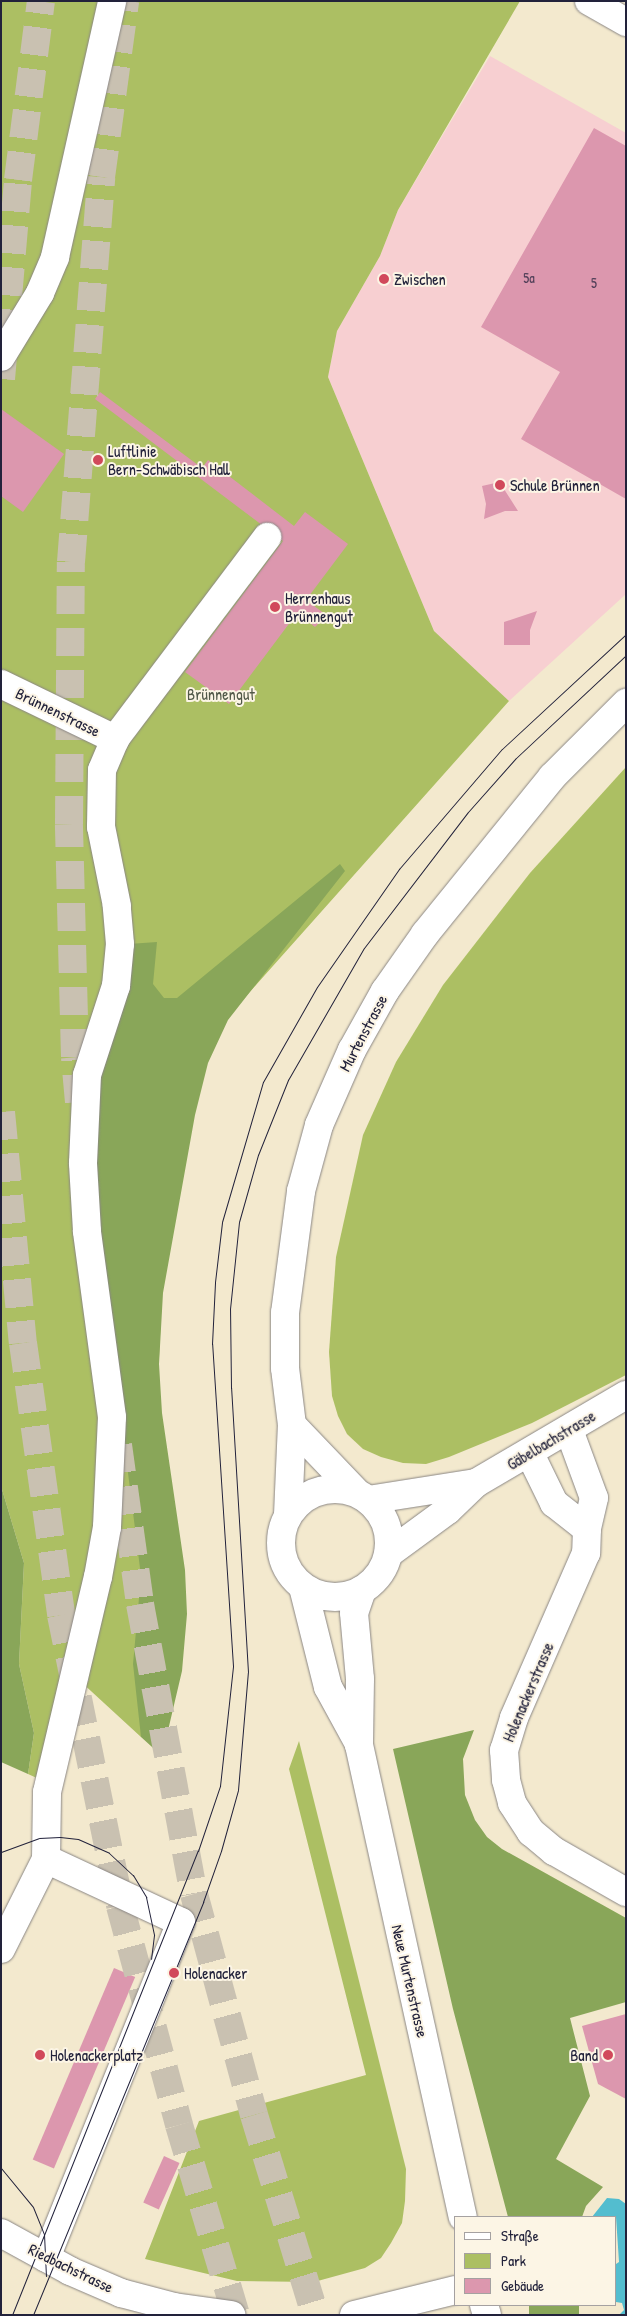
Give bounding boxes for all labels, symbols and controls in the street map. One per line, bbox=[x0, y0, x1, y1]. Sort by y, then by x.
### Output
place label: Zwischen bbox=[394, 269, 446, 289]
house number: 5a bbox=[523, 270, 535, 286]
marker: Zwischen bbox=[378, 273, 390, 285]
house number: 5 bbox=[591, 275, 597, 291]
place label: Luftlinie Bern-Schwäbisch Hall bbox=[108, 441, 230, 479]
marker: Luftlinie Bern-Schwäbisch Hall bbox=[92, 454, 104, 466]
place label: Schule Brünnen bbox=[510, 475, 600, 495]
marker: Schule Brünnen bbox=[494, 479, 506, 491]
place label: Herrenhaus Brünnengut bbox=[285, 588, 353, 626]
marker: Herrenhaus Brünnengut bbox=[269, 601, 281, 613]
street label: Brünnenstrasse bbox=[13, 683, 103, 741]
park label: Brünnengut bbox=[187, 684, 255, 704]
street label: Murtenstrasse bbox=[335, 991, 391, 1075]
street label: Gäbelbachstrasse bbox=[503, 1406, 599, 1474]
street label: Holenackerstrasse bbox=[498, 1639, 558, 1745]
street label: Neue Murtenstrasse bbox=[388, 1923, 432, 2039]
place label: Holenacker bbox=[184, 1963, 247, 1983]
marker: Holenacker bbox=[168, 1967, 180, 1979]
place label: Holenackerplatz bbox=[50, 2045, 143, 2065]
place label: Band bbox=[570, 2045, 598, 2065]
marker: Holenackerplatz bbox=[34, 2049, 46, 2061]
marker: Band bbox=[602, 2049, 614, 2061]
legend bbox=[454, 2216, 617, 2306]
text: Straße bbox=[501, 2225, 539, 2246]
street label: Riedbachstrasse bbox=[25, 2239, 117, 2297]
text: Park bbox=[501, 2250, 526, 2271]
text: Gebäude bbox=[501, 2275, 544, 2296]

